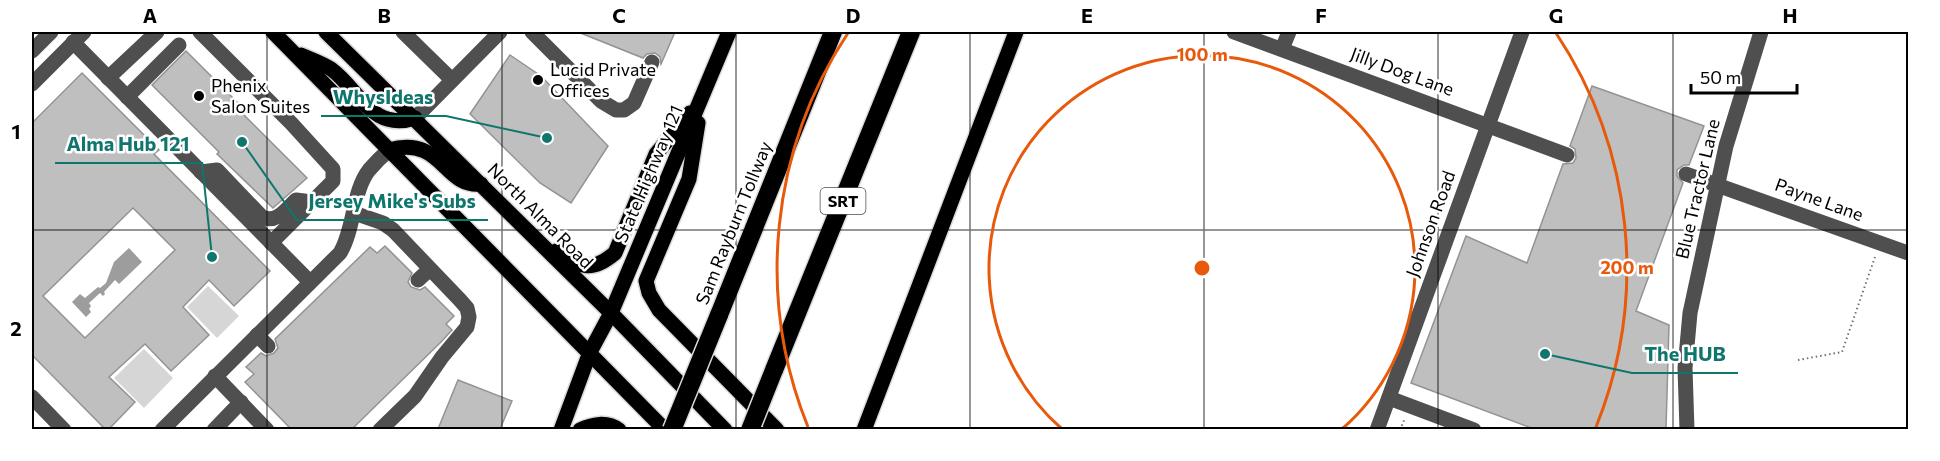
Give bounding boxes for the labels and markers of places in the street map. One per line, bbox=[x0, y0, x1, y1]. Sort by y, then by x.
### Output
place label: Lucid Private Offices bbox=[550, 58, 656, 101]
marker: Lucid Private Offices bbox=[531, 73, 545, 87]
place label: Phenix Salon Suites bbox=[211, 74, 310, 117]
callout: WhysIdeas bbox=[321, 78, 446, 116]
marker: Phenix Salon Suites bbox=[192, 89, 206, 103]
callout: Alma Hub 121 bbox=[55, 125, 202, 163]
callout: Jersey Mike's Subs bbox=[297, 182, 488, 220]
centre of rings bbox=[1192, 258, 1212, 278]
callout: The HUB bbox=[1632, 335, 1738, 373]

